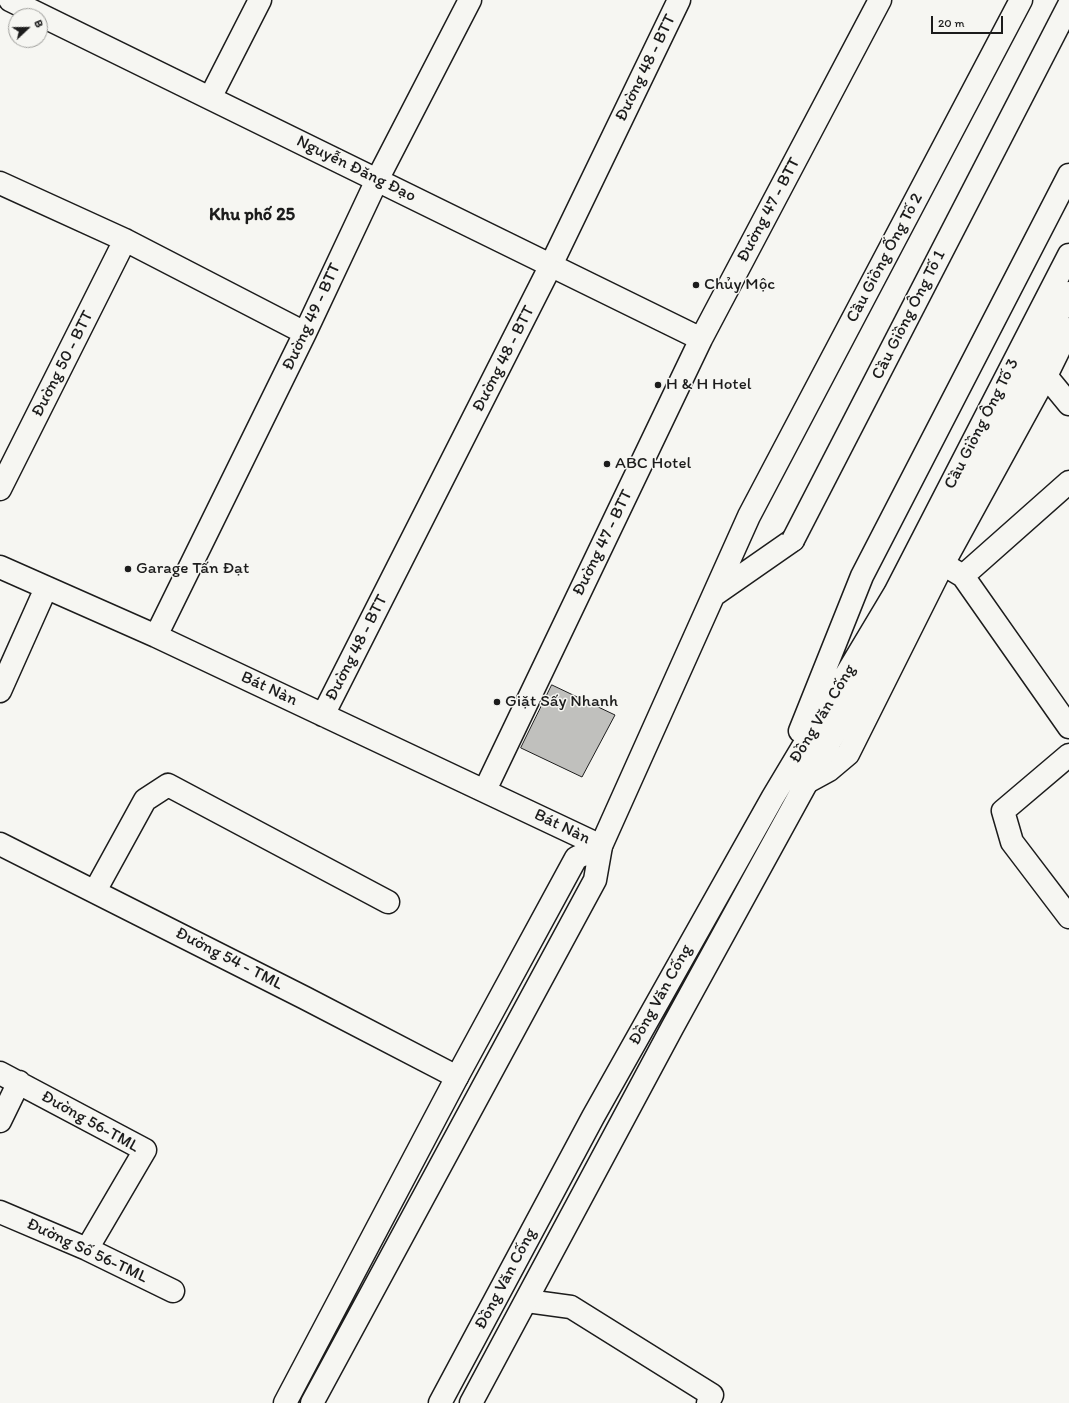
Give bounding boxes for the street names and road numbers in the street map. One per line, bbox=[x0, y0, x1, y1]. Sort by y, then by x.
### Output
street label: Đường 48 - BTT bbox=[611, 11, 681, 125]
street label: Nguyễn Đăng Đạo bbox=[293, 131, 419, 207]
street label: Đường 47 - BTT bbox=[733, 154, 805, 266]
street label: Cầu Giồng Ống Tố 2 bbox=[842, 190, 928, 326]
street label: Cầu Giồng Ông Tố 1 bbox=[868, 247, 950, 383]
street label: Đường 49 - BTT bbox=[278, 260, 346, 374]
street label: Đường 48 - BTT bbox=[468, 302, 540, 416]
street label: Đường 50 - BTT bbox=[28, 308, 98, 420]
street label: Cầu Giồng Ông Tố 3 bbox=[940, 355, 1024, 493]
street label: Đường 47 - BTT bbox=[569, 487, 637, 599]
street label: Đường 48 - BTT bbox=[321, 591, 393, 705]
street label: Đồng Văn Cống bbox=[785, 661, 861, 767]
street label: Bát Nàn bbox=[238, 667, 300, 711]
street label: Bát Nàn bbox=[531, 805, 593, 849]
street label: Đường 54 - TML bbox=[172, 923, 286, 995]
street label: Đồng Văn Cống bbox=[625, 941, 697, 1049]
street label: Đường 56-TML bbox=[37, 1087, 143, 1157]
street label: Đường Số 56-TML bbox=[23, 1214, 151, 1288]
street label: Đồng Văn Cống bbox=[471, 1225, 541, 1333]

